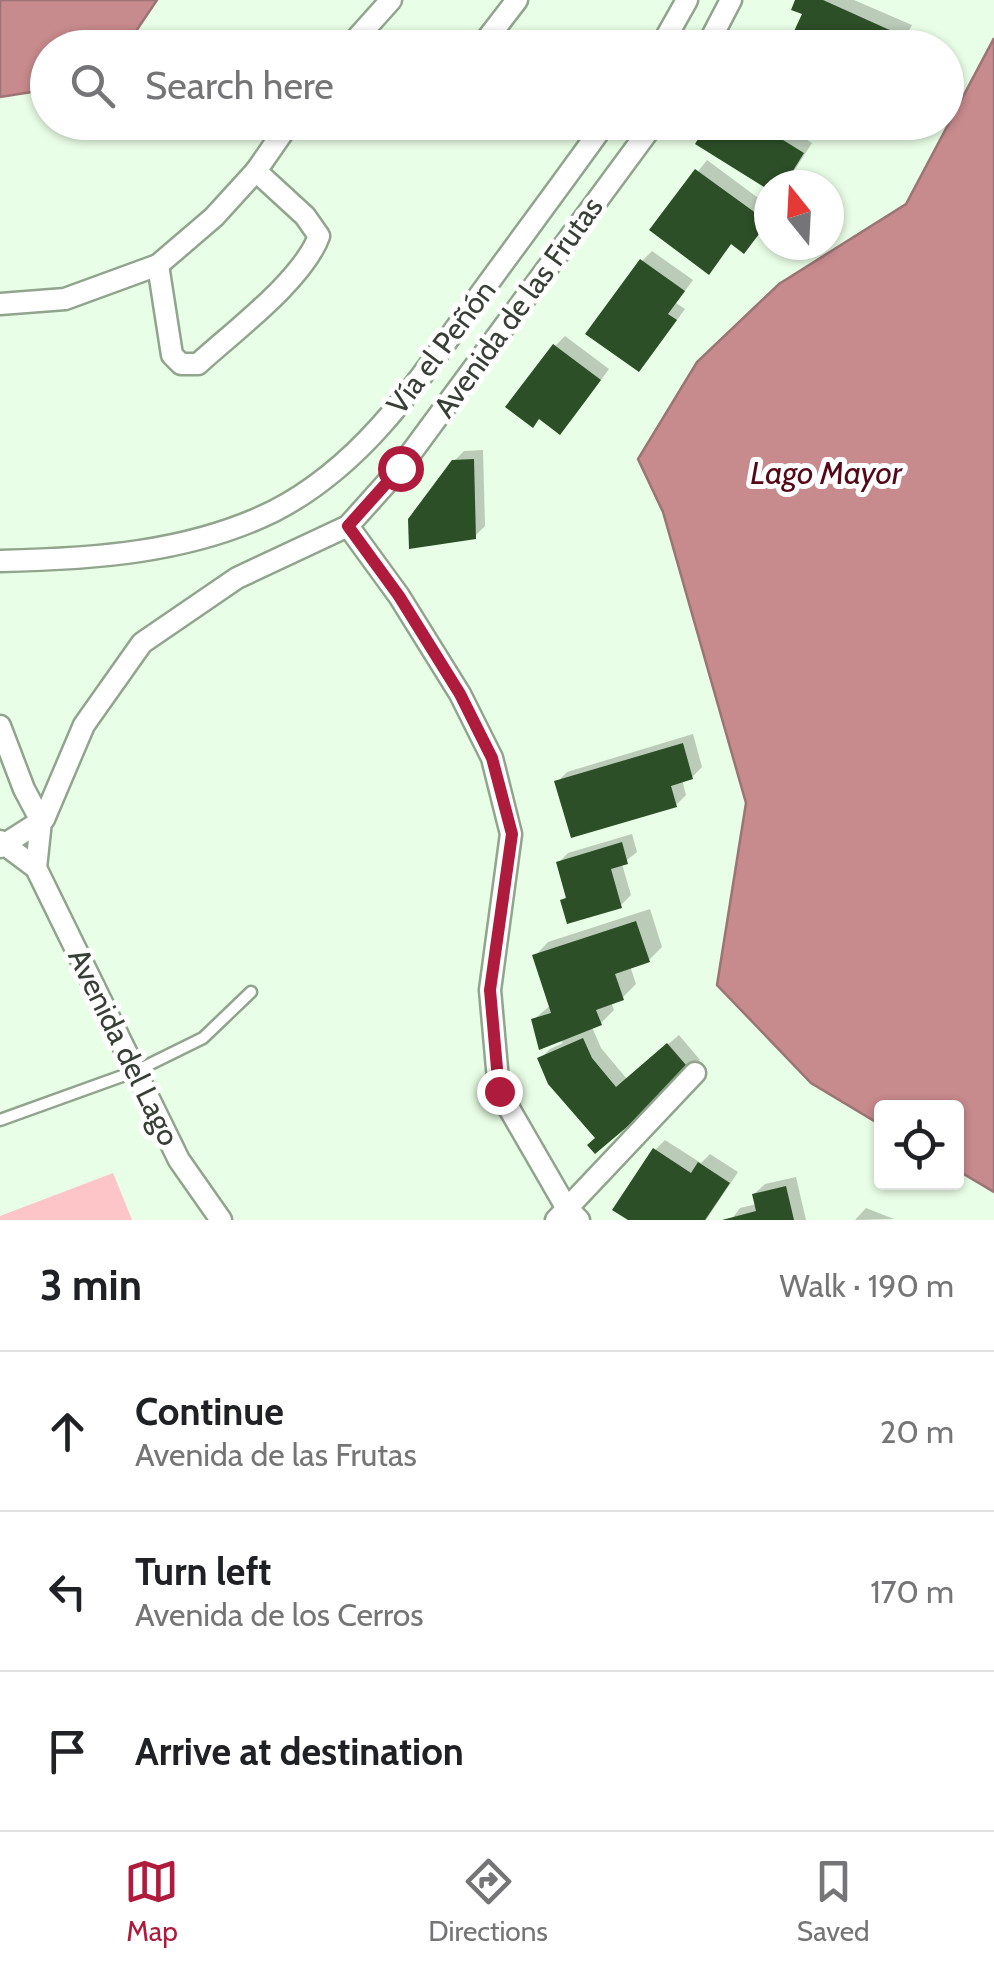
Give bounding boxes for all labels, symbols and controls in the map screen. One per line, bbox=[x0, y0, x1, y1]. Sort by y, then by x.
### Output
search box bbox=[30, 30, 964, 140]
icon: search bbox=[65, 58, 120, 113]
text: Search here bbox=[145, 62, 334, 109]
north arrow bbox=[754, 170, 844, 260]
street label: Avenida de las Frutas bbox=[425, 189, 611, 425]
street label: Vía el Peñón bbox=[379, 273, 503, 421]
route start bbox=[378, 446, 424, 492]
water label: Lago Mayor bbox=[750, 453, 903, 492]
street label: Avenida del Lago bbox=[60, 942, 188, 1152]
route end bbox=[477, 1069, 523, 1115]
map controls bbox=[874, 1100, 964, 1190]
button: locate bbox=[874, 1100, 964, 1190]
text: 3 min bbox=[40, 1259, 142, 1311]
text: Walk · 190 m bbox=[780, 1266, 954, 1305]
text: Continue bbox=[135, 1388, 284, 1435]
icon: ahead bbox=[40, 1404, 95, 1459]
text: 20 m bbox=[880, 1412, 954, 1451]
text: Avenida de las Frutas bbox=[135, 1435, 417, 1474]
text: Turn left bbox=[135, 1548, 271, 1595]
icon: left bbox=[40, 1564, 95, 1619]
text: 170 m bbox=[870, 1572, 954, 1611]
text: Avenida de los Cerros bbox=[135, 1595, 424, 1634]
icon: arrive bbox=[40, 1724, 95, 1779]
text: Arrive at destination bbox=[135, 1728, 464, 1775]
tab: Map bbox=[124, 1854, 179, 1948]
tab: Directions bbox=[428, 1854, 548, 1948]
tab: Saved bbox=[797, 1854, 870, 1948]

